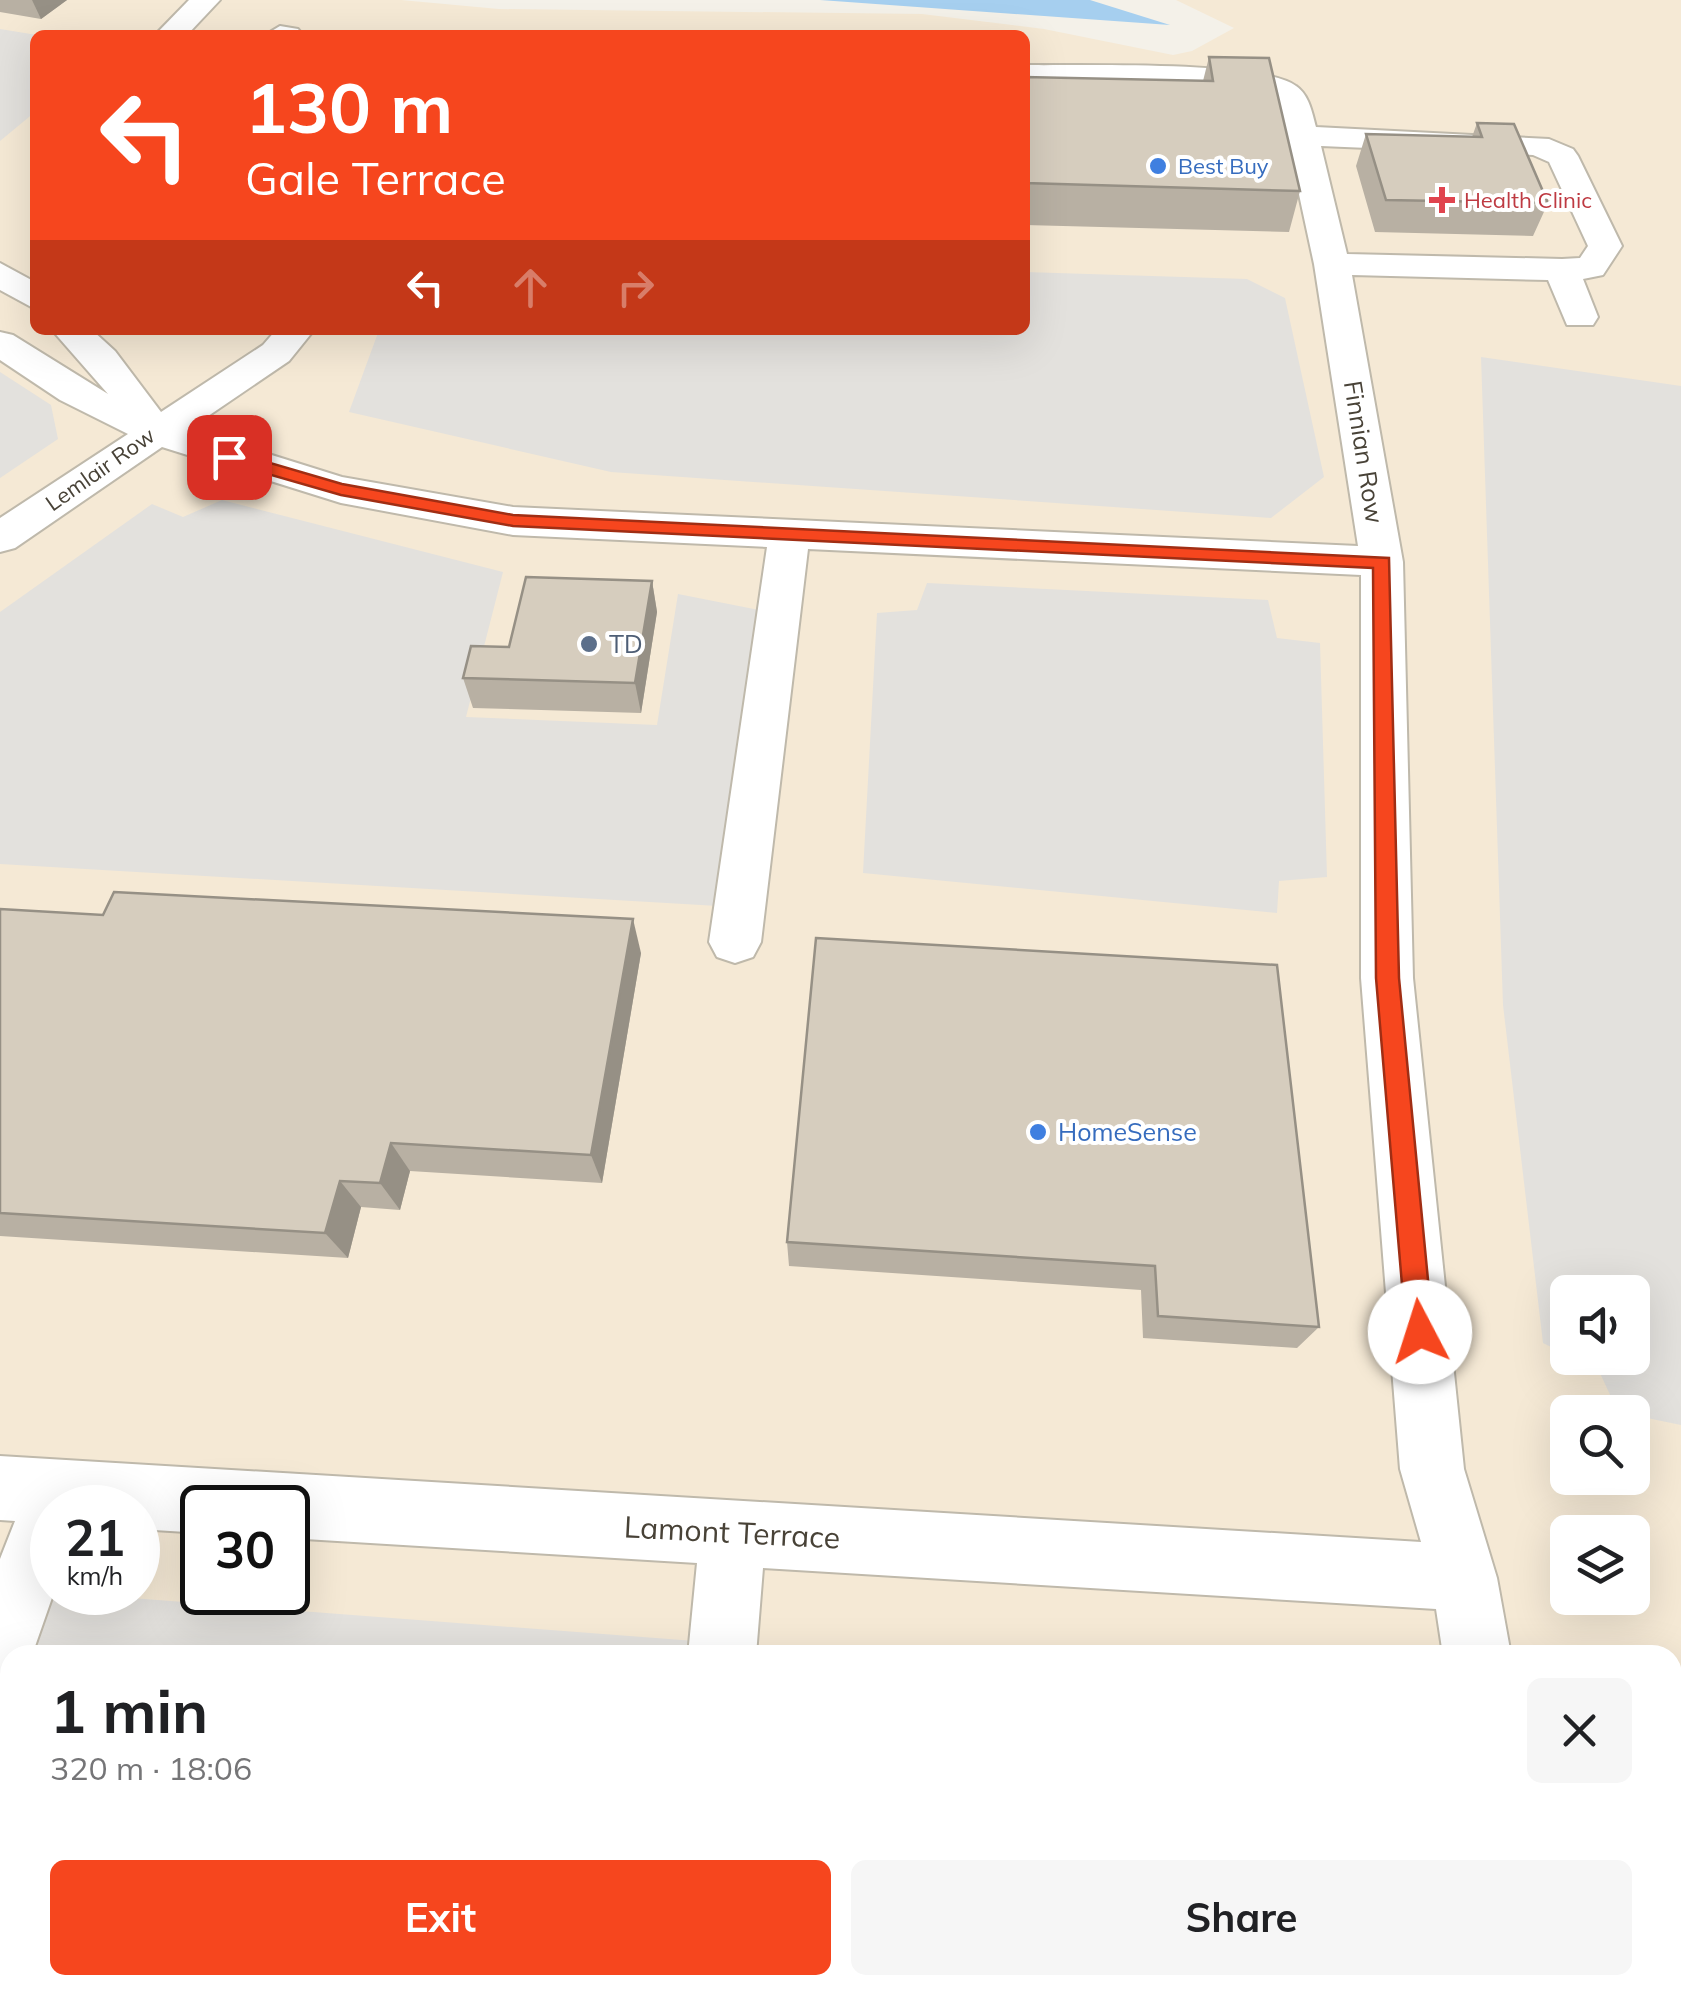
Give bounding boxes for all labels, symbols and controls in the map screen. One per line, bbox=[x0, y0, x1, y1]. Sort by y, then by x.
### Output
text: 130 m bbox=[245, 63, 453, 151]
icon: left bbox=[80, 70, 210, 200]
text: Gale Terrace bbox=[245, 150, 506, 206]
place label: Best Buy bbox=[1178, 152, 1269, 180]
marker: Best Buy bbox=[1147, 155, 1169, 177]
place label: Health Clinic bbox=[1464, 186, 1592, 214]
marker: Health Clinic bbox=[1429, 187, 1455, 213]
icon: left bbox=[398, 260, 453, 315]
icon: ahead bbox=[503, 260, 558, 315]
icon: right bbox=[608, 260, 663, 315]
street label: Finnian Row bbox=[1338, 378, 1391, 526]
pin bbox=[187, 415, 272, 500]
street label: Lemlair Row bbox=[40, 421, 160, 517]
icon: arrive bbox=[202, 430, 257, 485]
place label: TD bbox=[609, 628, 643, 659]
marker: TD bbox=[578, 633, 600, 655]
place label: HomeSense bbox=[1058, 1116, 1197, 1147]
marker: HomeSense bbox=[1027, 1121, 1049, 1143]
map controls bbox=[1550, 1275, 1650, 1615]
button: sound bbox=[1550, 1275, 1650, 1375]
position arrow bbox=[1368, 1280, 1472, 1384]
button: search bbox=[1550, 1395, 1650, 1495]
speed limit sign: 30 bbox=[180, 1485, 310, 1615]
text: 21 bbox=[65, 1506, 125, 1569]
street label: Lamont Terrace bbox=[623, 1507, 841, 1557]
button: layers bbox=[1550, 1515, 1650, 1615]
text: km/h bbox=[67, 1560, 123, 1591]
text: 1 min bbox=[50, 1673, 208, 1748]
button: close bbox=[1527, 1678, 1632, 1783]
text: 320 m · 18:06 bbox=[50, 1748, 252, 1788]
button: Exit bbox=[50, 1860, 831, 1975]
button: Share bbox=[851, 1860, 1632, 1975]

